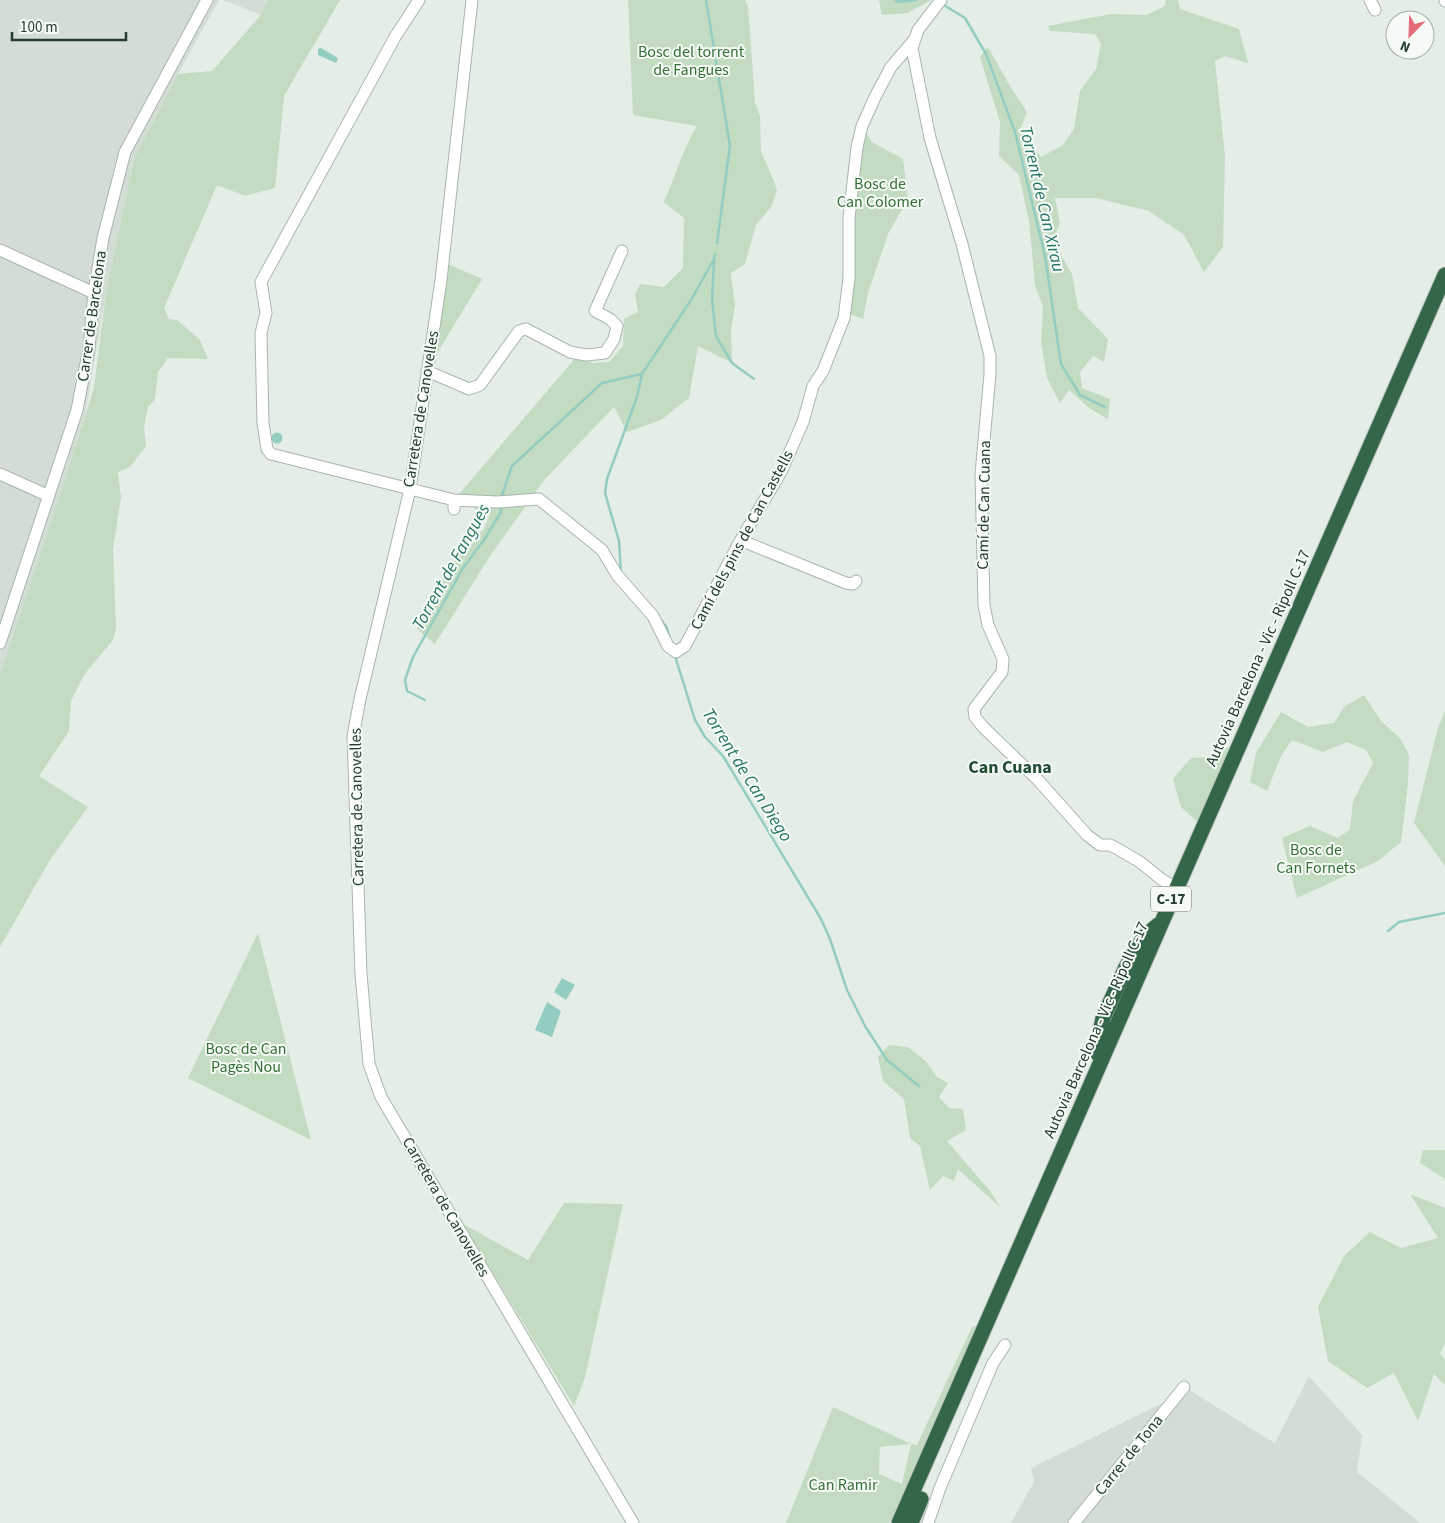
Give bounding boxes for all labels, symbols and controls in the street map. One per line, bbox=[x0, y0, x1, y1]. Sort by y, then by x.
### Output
scale bar bbox=[12, 10, 126, 42]
north arrow bbox=[1385, 10, 1435, 60]
text: 100 m bbox=[20, 17, 58, 38]
text: N bbox=[1397, 35, 1414, 57]
park label: Bosc del torrent de Fangues bbox=[638, 41, 745, 81]
water label: Torrent de Can Xirau bbox=[1013, 123, 1071, 275]
park label: Bosc de Can Colomer bbox=[837, 173, 924, 213]
street label: Carrer de Barcelona bbox=[72, 249, 112, 383]
street label: Carretera de Canovelles bbox=[398, 329, 444, 489]
street label: Camí de Can Cuana bbox=[972, 440, 996, 570]
street label: Camí dels pins de Can Castells bbox=[685, 446, 799, 634]
water label: Torrent de Fangues bbox=[406, 499, 496, 635]
street label: Autovia Barcelona - Vic - Ripoll C-17 bbox=[1200, 546, 1316, 770]
water label: Torrent de Can Diego bbox=[696, 703, 798, 847]
street label: Carretera de Canovelles bbox=[345, 727, 369, 886]
district label: Can Cuana bbox=[968, 755, 1052, 780]
park label: Bosc de Can Fornets bbox=[1276, 839, 1356, 879]
road number: C-17 bbox=[1151, 886, 1191, 912]
street label: Autovia Barcelona - Vic - Ripoll C-17 bbox=[1038, 918, 1154, 1142]
park label: Bosc de Can Pagès Nou bbox=[205, 1038, 287, 1078]
street label: Carretera de Canovelles bbox=[397, 1133, 495, 1281]
street label: Carrer de Tona bbox=[1090, 1410, 1168, 1500]
park label: Can Ramir bbox=[808, 1474, 878, 1496]

